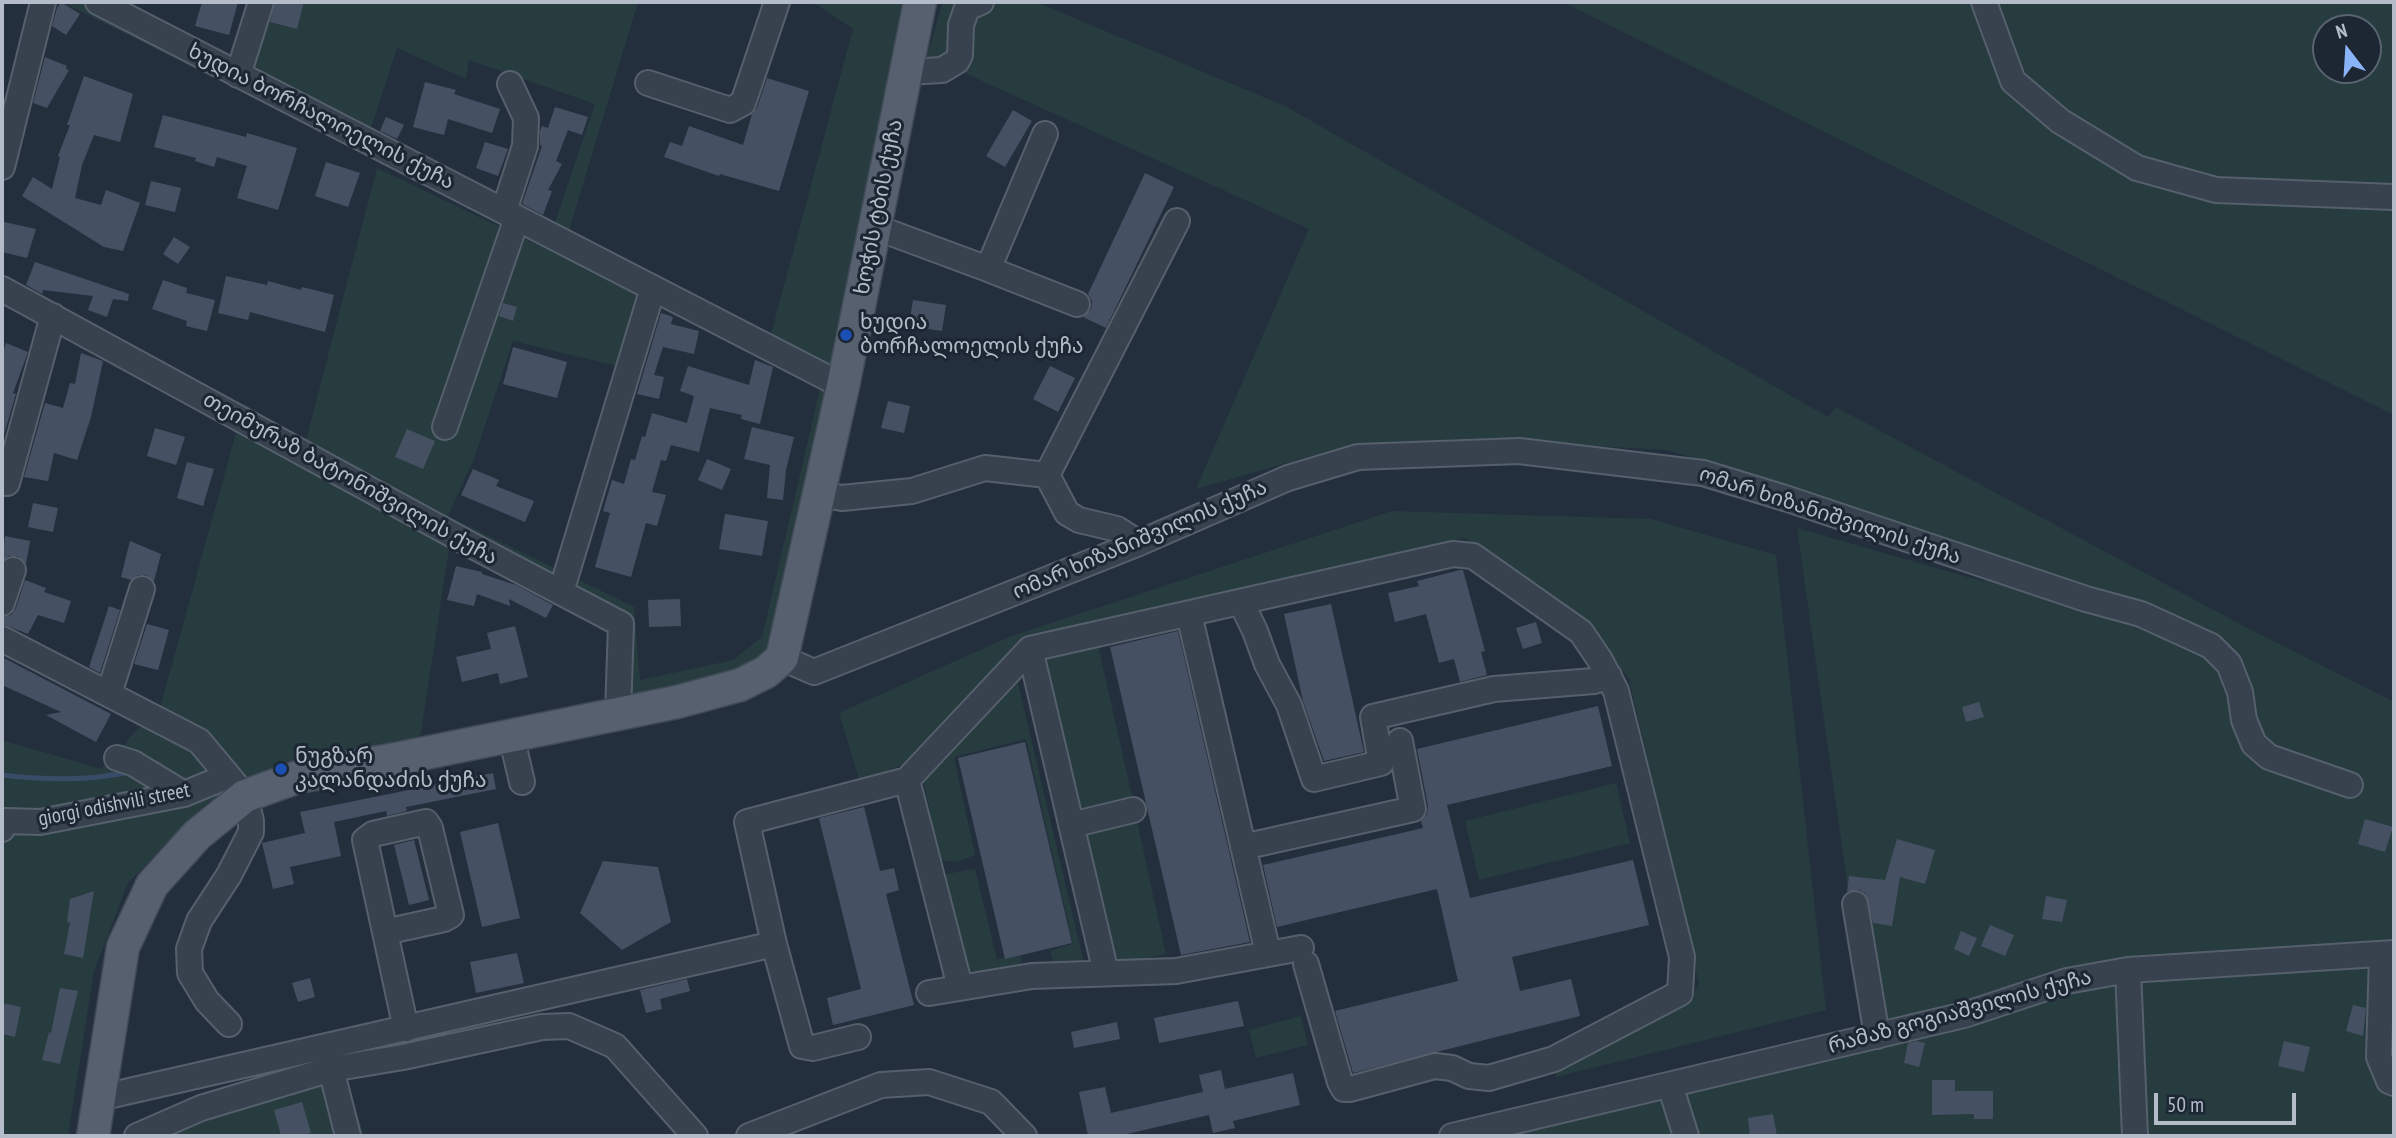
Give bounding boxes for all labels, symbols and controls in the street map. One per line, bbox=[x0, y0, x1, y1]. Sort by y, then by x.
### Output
north arrow bbox=[2312, 14, 2382, 84]
text: N bbox=[2333, 18, 2350, 44]
street label: ხუდია ბორჩალოელის ქუჩა bbox=[184, 39, 458, 195]
street label: ხოჭის ტბის ქუჩა bbox=[850, 117, 908, 297]
place label: ხუდია ბორჩალოელის ქუჩა bbox=[860, 310, 1084, 360]
marker: ხუდია ბორჩალოელის ქუჩა bbox=[838, 327, 854, 343]
street label: თეიმურაზ ბატონიშვილის ქუჩა bbox=[198, 387, 502, 571]
street label: ომარ ხიზანიშვილის ქუჩა bbox=[1696, 462, 1964, 570]
street label: ომარ ხიზანიშვილის ქუჩა bbox=[1009, 475, 1271, 605]
place label: ნუგზარ კალანდაძის ქუჩა bbox=[295, 744, 487, 794]
marker: ნუგზარ კალანდაძის ქუჩა bbox=[273, 761, 289, 777]
street label: giorgi odishvili street bbox=[36, 778, 192, 832]
street label: რამაზ გოგიაშვილის ქუჩა bbox=[1826, 965, 2094, 1059]
scale bar bbox=[2158, 1078, 2300, 1122]
text: 50 m bbox=[2167, 1091, 2204, 1118]

